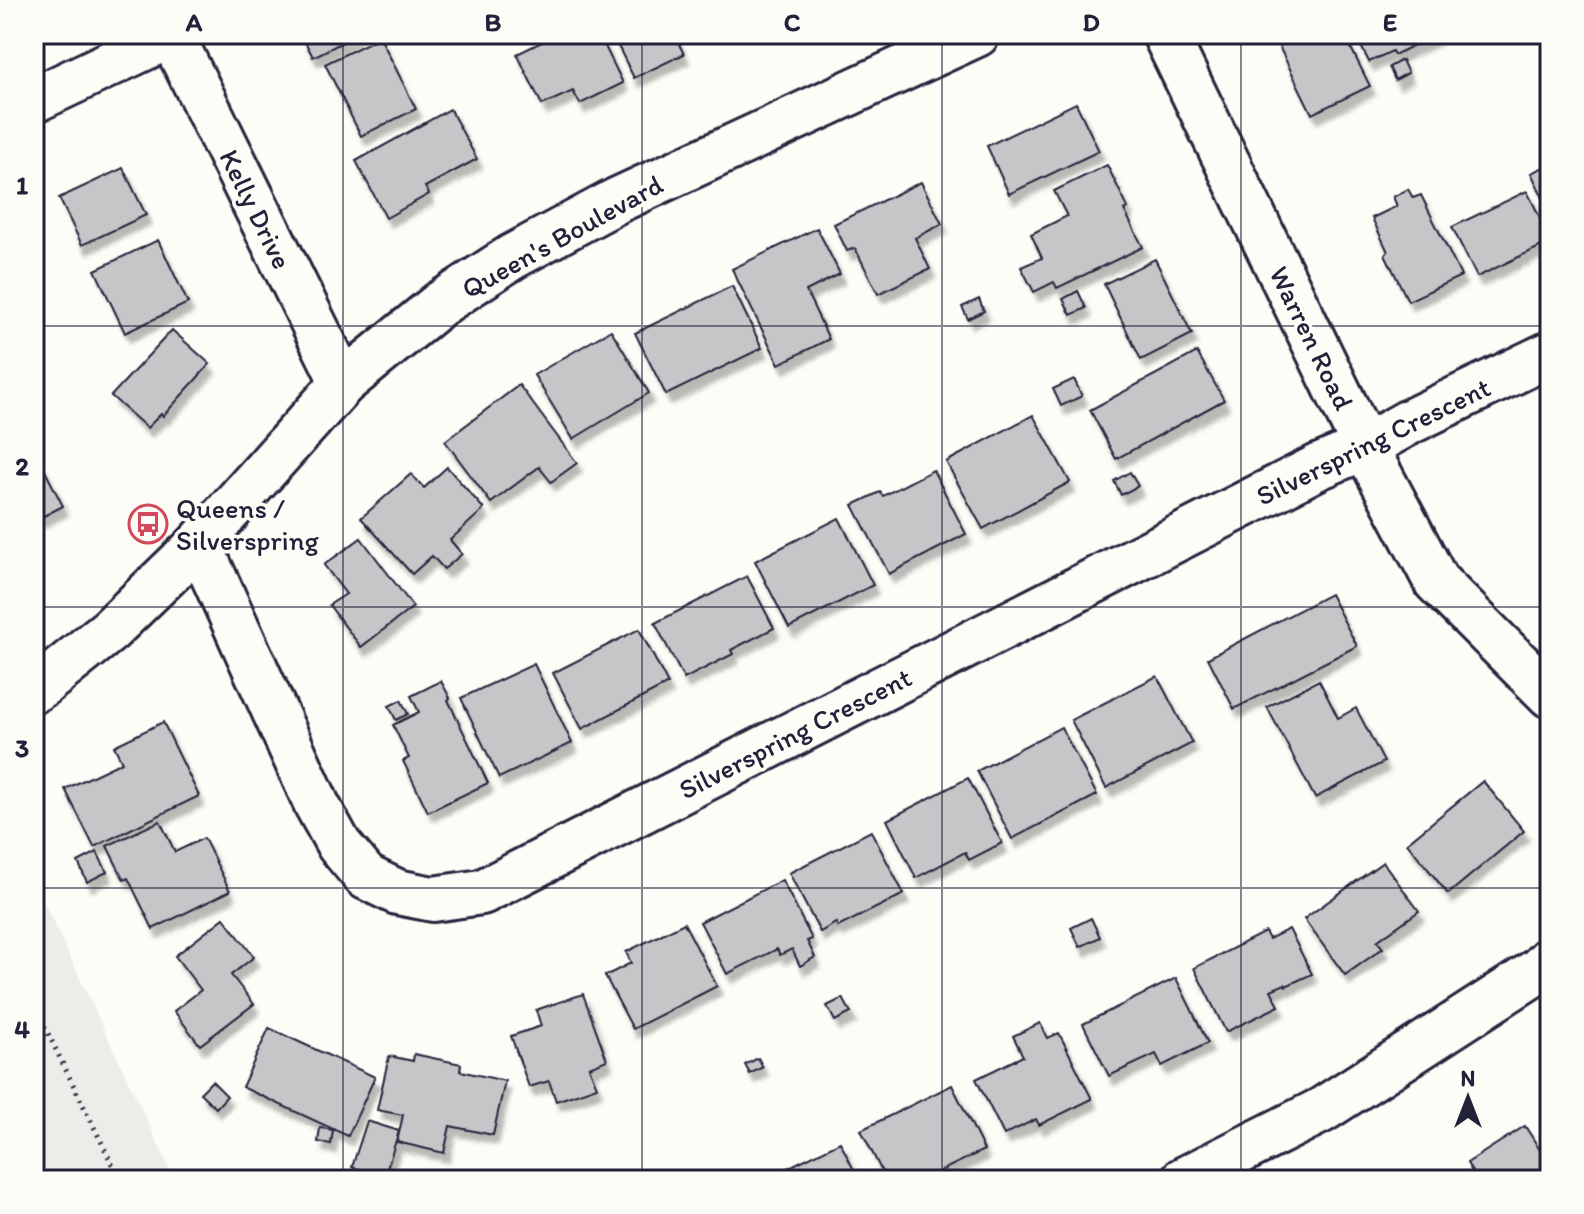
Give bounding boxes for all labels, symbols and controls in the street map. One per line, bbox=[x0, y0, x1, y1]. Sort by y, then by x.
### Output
text: A bbox=[185, 6, 203, 38]
text: B bbox=[485, 6, 502, 38]
text: C bbox=[784, 6, 801, 38]
text: D bbox=[1082, 6, 1100, 38]
text: E bbox=[1383, 6, 1397, 38]
street label: Kelly Drive bbox=[213, 144, 299, 274]
street label: Queen's Boulevard bbox=[455, 167, 669, 305]
text: 1 bbox=[16, 169, 28, 201]
street label: Warren Road bbox=[1263, 261, 1362, 416]
street label: Silverspring Crescent bbox=[1250, 370, 1496, 512]
text: 2 bbox=[15, 450, 29, 482]
place label: Queens / Silverspring bbox=[176, 491, 320, 557]
bus stop icon: Queens / Silverspring bbox=[127, 503, 169, 545]
street label: Silverspring Crescent bbox=[673, 660, 917, 806]
text: 3 bbox=[15, 732, 29, 764]
text: 4 bbox=[14, 1013, 30, 1045]
north arrow bbox=[1428, 1058, 1508, 1138]
text: N bbox=[1461, 1065, 1475, 1092]

